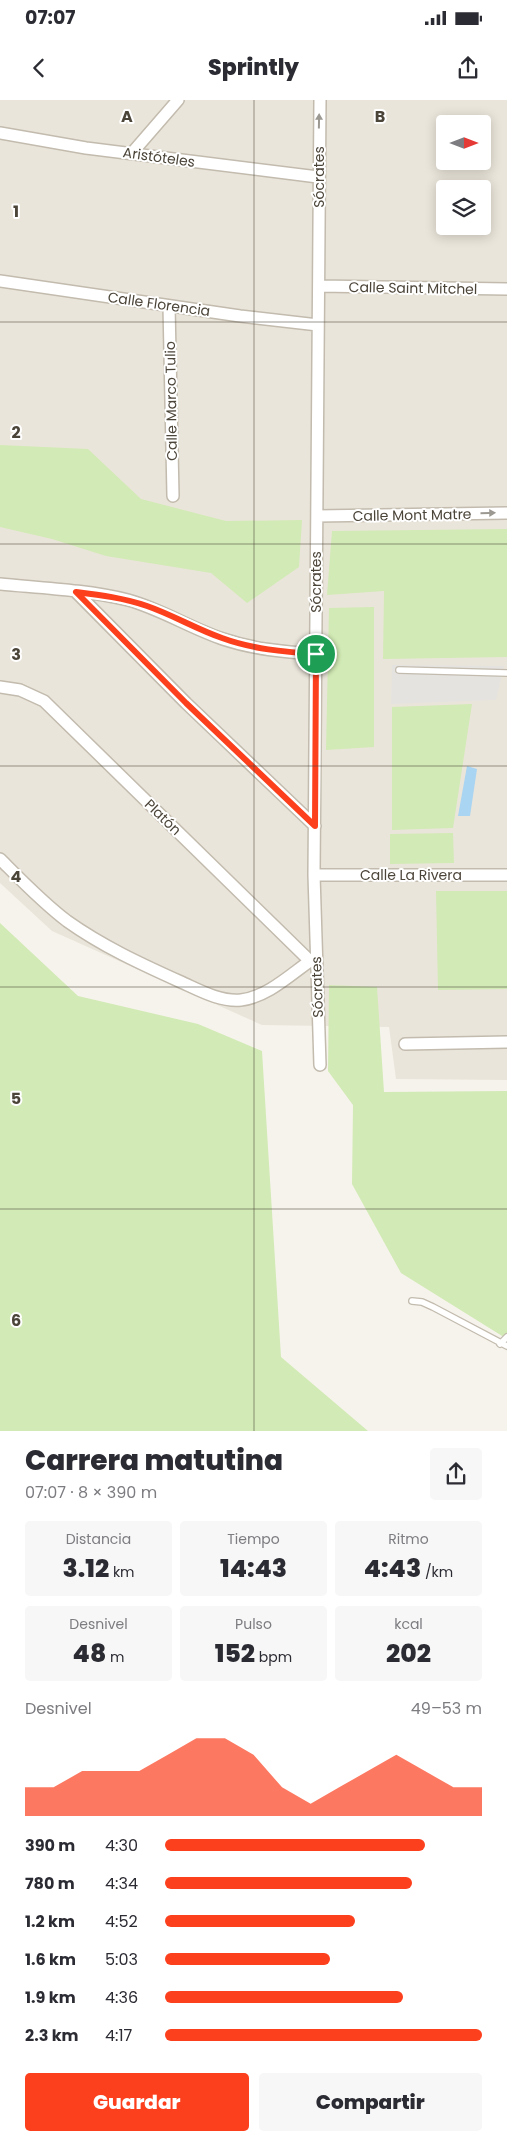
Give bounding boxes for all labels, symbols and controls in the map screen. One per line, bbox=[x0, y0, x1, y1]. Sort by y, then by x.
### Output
text: 07:07 bbox=[25, 4, 76, 31]
text: Sprintly bbox=[208, 52, 299, 83]
icon: back bbox=[25, 54, 53, 82]
icon: share bbox=[454, 54, 482, 82]
text: A bbox=[121, 105, 133, 128]
text: B bbox=[375, 105, 385, 128]
one-way arrow bbox=[315, 113, 323, 129]
north arrow bbox=[436, 115, 491, 170]
map controls bbox=[436, 115, 491, 235]
street label: Aristóteles bbox=[122, 142, 196, 172]
street label: Sócrates bbox=[309, 146, 329, 208]
button: layers bbox=[436, 180, 491, 235]
text: 1 bbox=[13, 200, 19, 223]
street label: Calle Saint Mitchel bbox=[348, 277, 478, 299]
street label: Calle Florencia bbox=[106, 287, 212, 321]
street label: Calle Marco Tulio bbox=[160, 341, 182, 461]
text: 2 bbox=[11, 421, 21, 444]
street label: Calle Mont Matre bbox=[352, 504, 472, 526]
one-way arrow bbox=[480, 509, 496, 517]
street label: Sócrates bbox=[306, 551, 326, 613]
pin bbox=[295, 633, 337, 675]
icon: arrive bbox=[302, 640, 330, 668]
text: 3 bbox=[11, 643, 21, 666]
street label: Platón bbox=[140, 795, 186, 839]
text: 4 bbox=[11, 865, 22, 888]
street label: Calle La Rivera bbox=[360, 865, 462, 885]
street label: Sócrates bbox=[306, 956, 328, 1018]
text: 5 bbox=[11, 1087, 21, 1110]
text: 6 bbox=[11, 1309, 21, 1332]
text: Carrera matutina bbox=[25, 1441, 283, 1480]
button: share bbox=[430, 1448, 482, 1500]
text: 07:07 · 8 × 390 m bbox=[25, 1481, 157, 1504]
text: Distancia bbox=[66, 1529, 131, 1549]
text: Tiempo bbox=[227, 1529, 280, 1549]
text: Ritmo bbox=[388, 1529, 429, 1549]
text: 3.12 bbox=[62, 1551, 109, 1586]
text: 14:43 bbox=[220, 1551, 287, 1586]
text: 4:43 bbox=[364, 1551, 421, 1586]
text: km bbox=[109, 1562, 135, 1582]
text: /km bbox=[421, 1562, 453, 1582]
text: Desnivel bbox=[69, 1614, 128, 1634]
text: Pulso bbox=[235, 1614, 272, 1634]
text: kcal bbox=[394, 1614, 423, 1634]
text: 48 bbox=[73, 1636, 106, 1671]
text: 152 bbox=[215, 1636, 255, 1671]
text: 202 bbox=[386, 1636, 431, 1671]
text: m bbox=[106, 1647, 124, 1667]
text: bpm bbox=[255, 1647, 292, 1667]
text: Desnivel bbox=[25, 1697, 92, 1720]
text: 49–53 m bbox=[411, 1697, 482, 1720]
text: 390 m bbox=[25, 1834, 75, 1857]
text: 4:30 bbox=[105, 1834, 138, 1857]
text: 780 m bbox=[25, 1872, 75, 1895]
text: 4:34 bbox=[105, 1872, 138, 1895]
text: 1.2 km bbox=[25, 1910, 75, 1933]
text: 4:52 bbox=[105, 1910, 138, 1933]
text: 1.6 km bbox=[25, 1948, 76, 1971]
text: 5:03 bbox=[105, 1948, 138, 1971]
text: 1.9 km bbox=[25, 1986, 76, 2009]
text: 4:36 bbox=[105, 1986, 138, 2009]
text: 2.3 km bbox=[25, 2024, 79, 2047]
text: 4:17 bbox=[105, 2024, 132, 2047]
button: Guardar bbox=[25, 2073, 249, 2131]
button: Compartir bbox=[259, 2073, 482, 2131]

